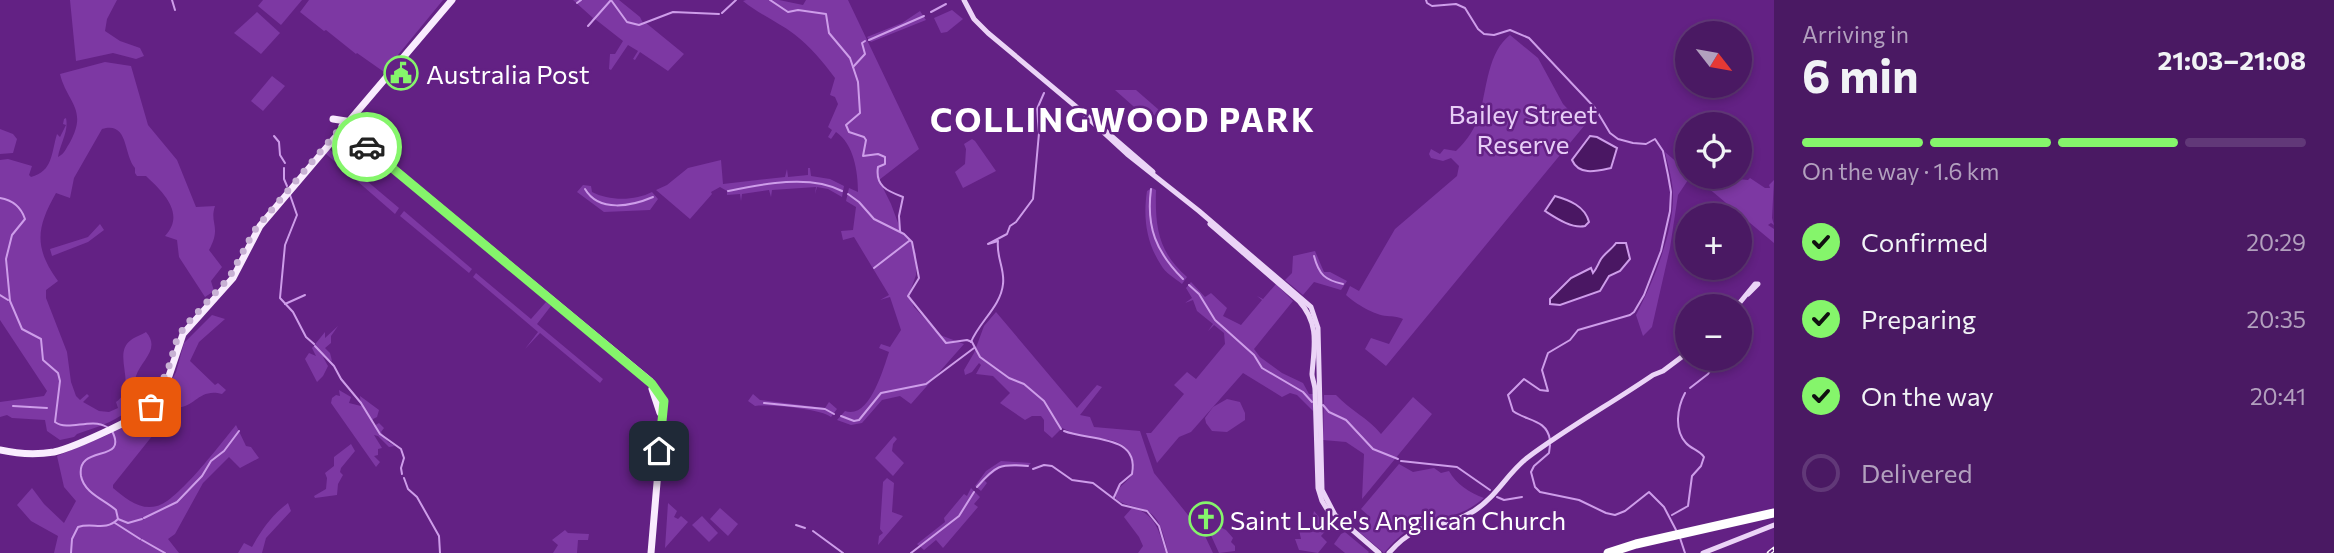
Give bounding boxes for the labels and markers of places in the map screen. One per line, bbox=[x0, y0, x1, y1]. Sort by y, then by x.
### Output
public building icon: Australia Post bbox=[382, 54, 420, 92]
place label: Australia Post bbox=[426, 58, 590, 89]
pin bbox=[121, 377, 181, 437]
pin bbox=[629, 421, 689, 481]
church icon: Saint Luke's Anglican Church bbox=[1187, 500, 1225, 538]
place label: Saint Luke's Anglican Church bbox=[1230, 504, 1566, 535]

